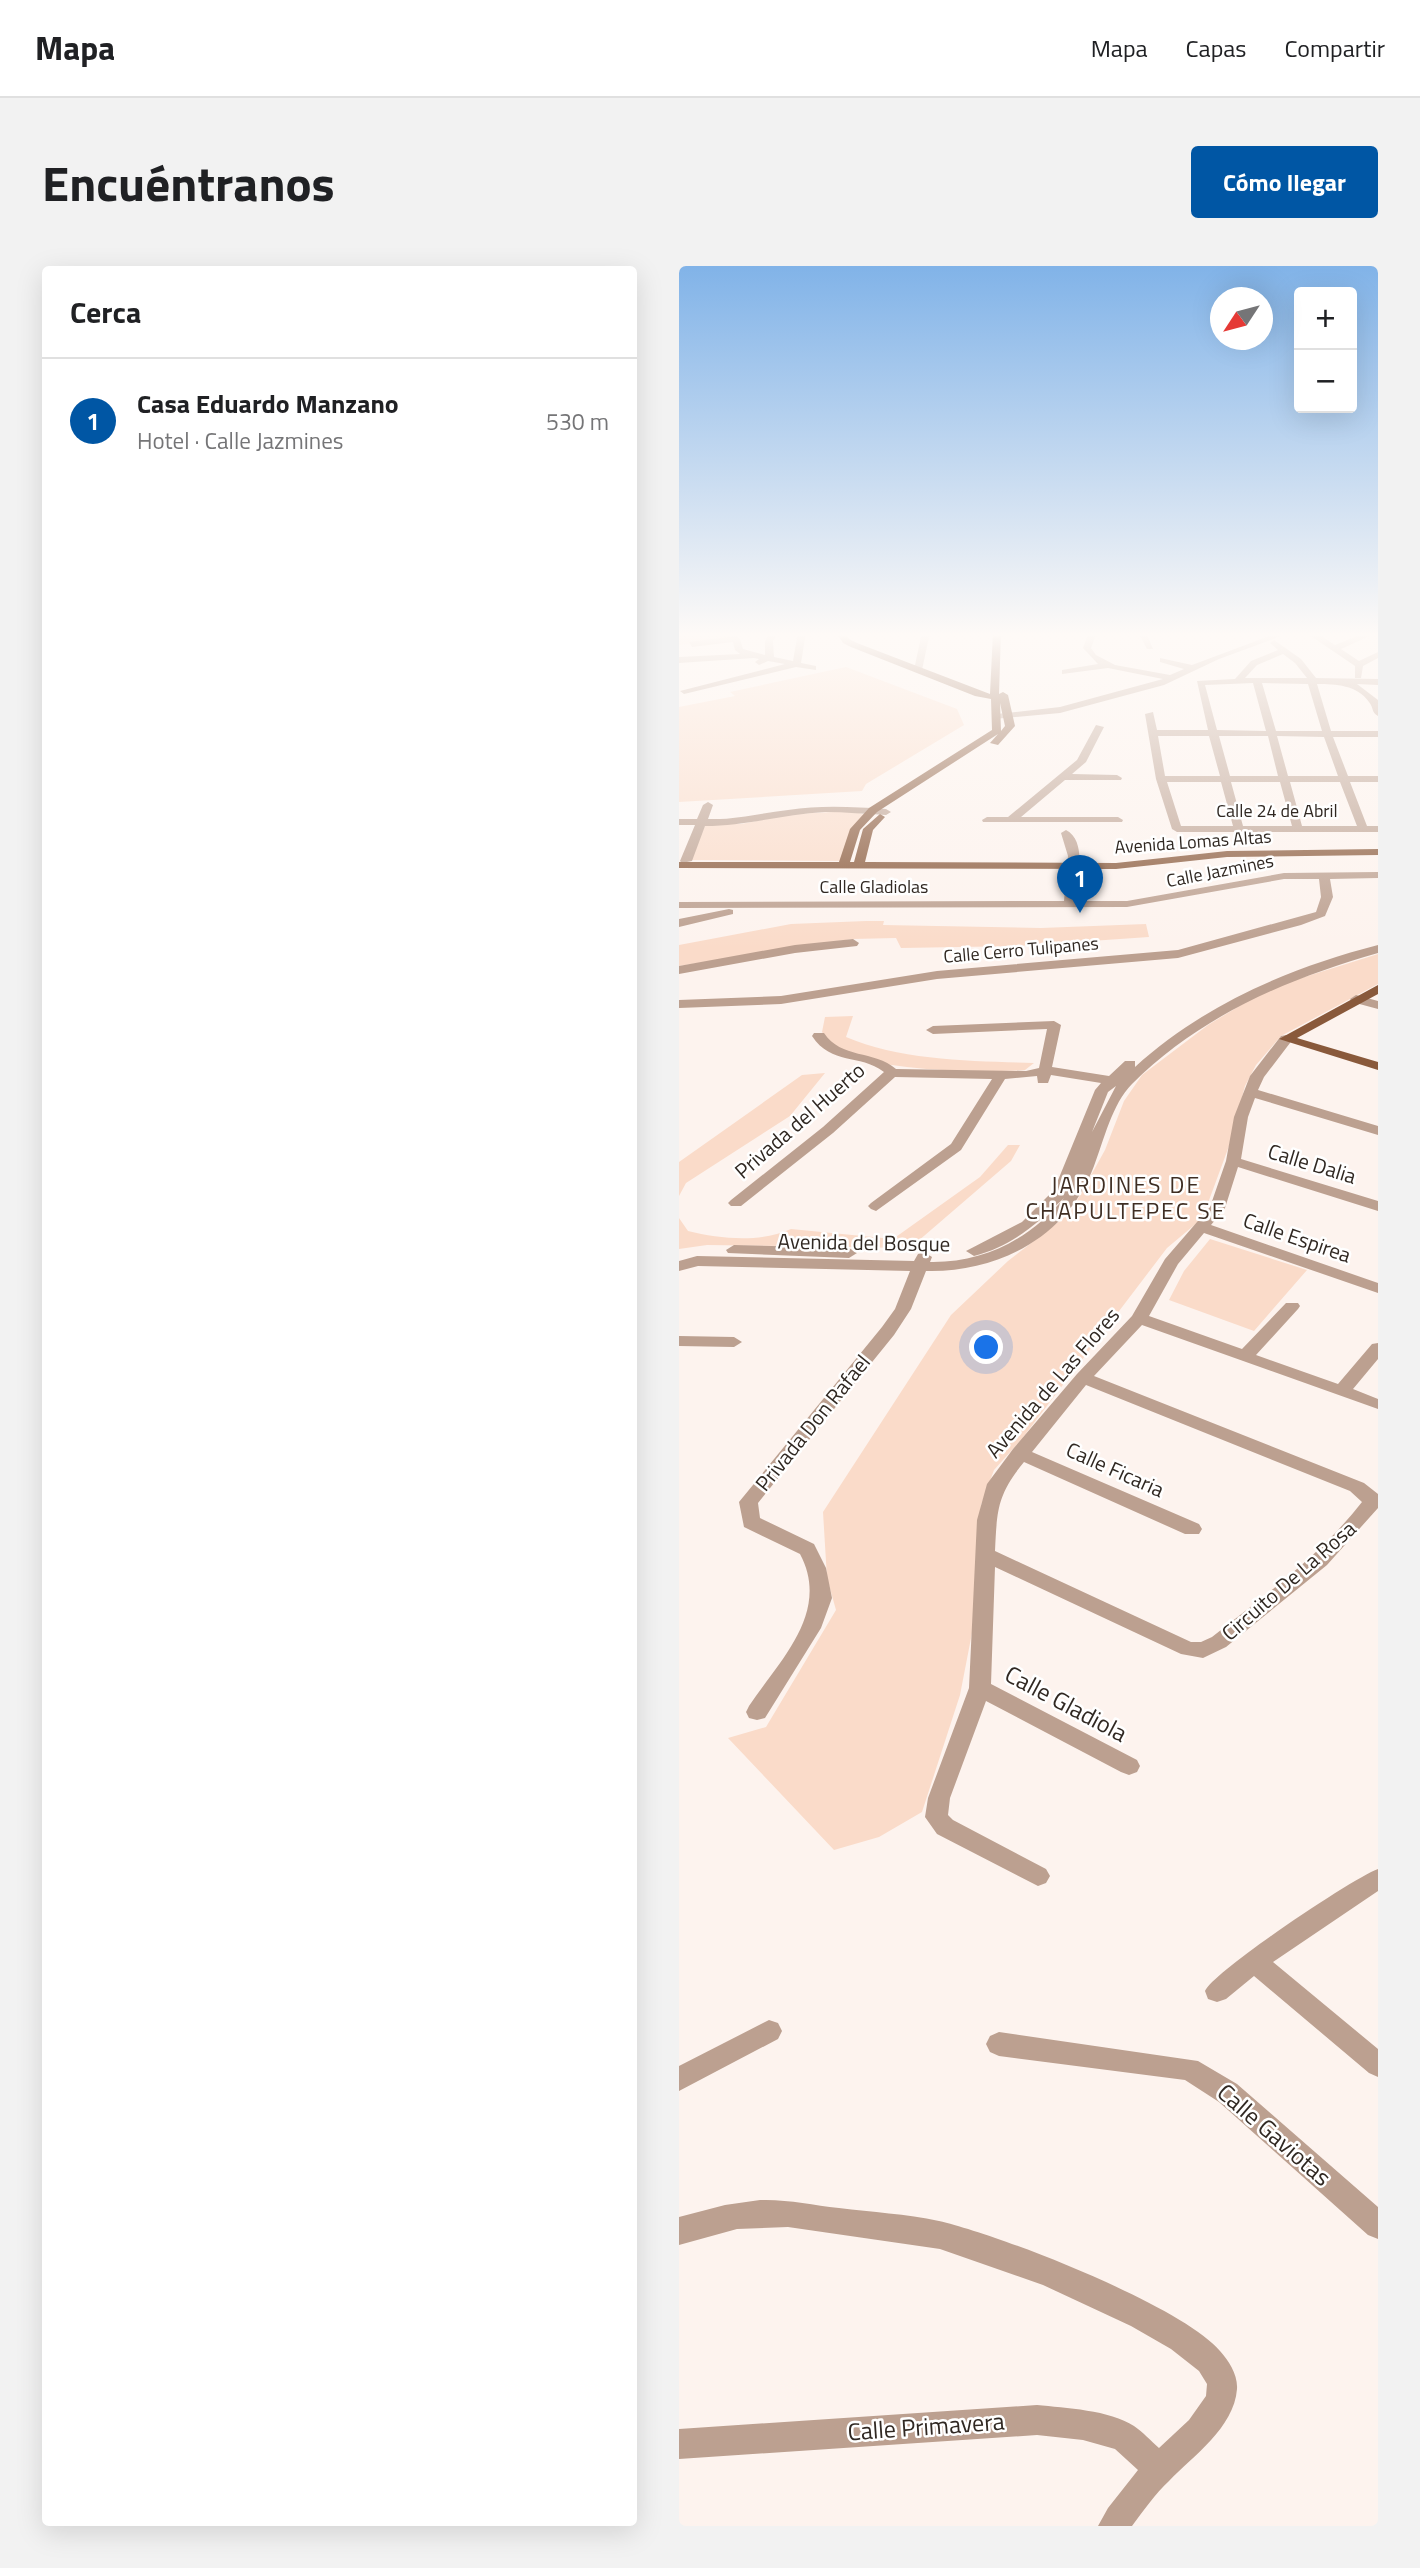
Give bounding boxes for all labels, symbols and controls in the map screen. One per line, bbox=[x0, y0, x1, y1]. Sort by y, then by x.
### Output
text: Mapa bbox=[35, 23, 115, 73]
text: Mapa bbox=[1091, 30, 1148, 66]
text: Capas bbox=[1186, 30, 1246, 66]
text: Compartir bbox=[1284, 30, 1385, 66]
text: Encuéntranos bbox=[42, 145, 335, 220]
button: Cómo llegar bbox=[1191, 146, 1378, 218]
north arrow bbox=[1210, 287, 1273, 350]
map controls bbox=[1294, 287, 1357, 413]
button: + bbox=[1294, 287, 1357, 350]
text: Cerca bbox=[70, 289, 141, 335]
button: − bbox=[1294, 350, 1357, 413]
text: Casa Eduardo Manzano bbox=[137, 384, 399, 423]
text: 1 bbox=[87, 404, 99, 439]
text: 530 m bbox=[546, 404, 609, 439]
text: Hotel · Calle Jazmines bbox=[137, 423, 343, 458]
street label: Calle 24 de Abril bbox=[1216, 797, 1338, 824]
street label: Avenida Lomas Altas bbox=[1114, 823, 1272, 860]
street label: Calle Jazmines bbox=[1164, 847, 1276, 894]
pin: 1 bbox=[1057, 855, 1103, 913]
street label: Calle Gladiolas bbox=[820, 873, 928, 900]
street label: Calle Cerro Tulipanes bbox=[942, 929, 1100, 970]
street label: Privada del Huerto bbox=[727, 1054, 872, 1186]
street label: Calle Dalia bbox=[1264, 1134, 1361, 1192]
district label: JARDINES DE CHAPULTEPEC SE bbox=[1026, 1167, 1226, 1228]
street label: Calle Espirea bbox=[1239, 1204, 1356, 1271]
street label: Avenida del Bosque bbox=[777, 1224, 951, 1260]
street label: Avenida de Las Flores bbox=[978, 1300, 1127, 1465]
your location bbox=[969, 1330, 1003, 1364]
street label: Privada Don Rafael bbox=[747, 1347, 878, 1498]
street label: Calle Ficaria bbox=[1061, 1433, 1170, 1505]
street label: Circuito De La Rosa bbox=[1214, 1512, 1363, 1648]
street label: Calle Gladiola bbox=[999, 1656, 1134, 1750]
street label: Calle Gaviotas bbox=[1210, 2074, 1340, 2194]
street label: Calle Primavera bbox=[846, 2403, 1006, 2449]

